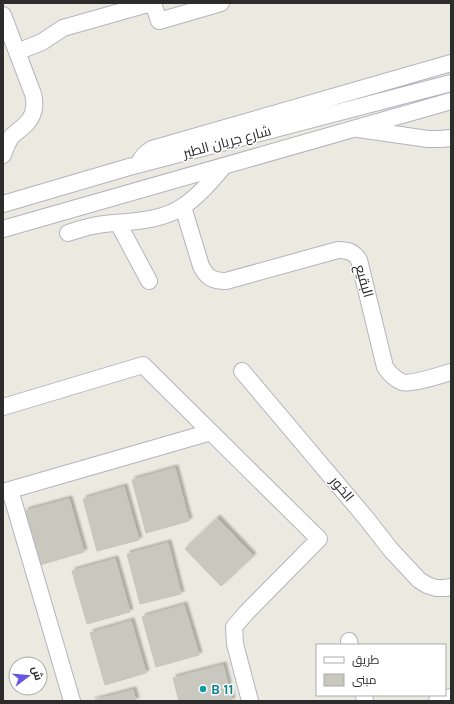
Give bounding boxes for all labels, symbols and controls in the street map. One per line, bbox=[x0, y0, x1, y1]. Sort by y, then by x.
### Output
street label: شارع جريان الطير bbox=[180, 122, 273, 162]
street label: البقيع bbox=[351, 262, 377, 300]
street label: الخور bbox=[326, 472, 357, 505]
legend bbox=[316, 644, 446, 696]
text: طريق bbox=[352, 653, 380, 667]
north arrow bbox=[8, 656, 48, 696]
text: ش bbox=[29, 665, 45, 682]
text: مبنى bbox=[352, 673, 377, 687]
place label: B 11 bbox=[211, 681, 234, 698]
marker: B 11 bbox=[198, 684, 208, 694]

